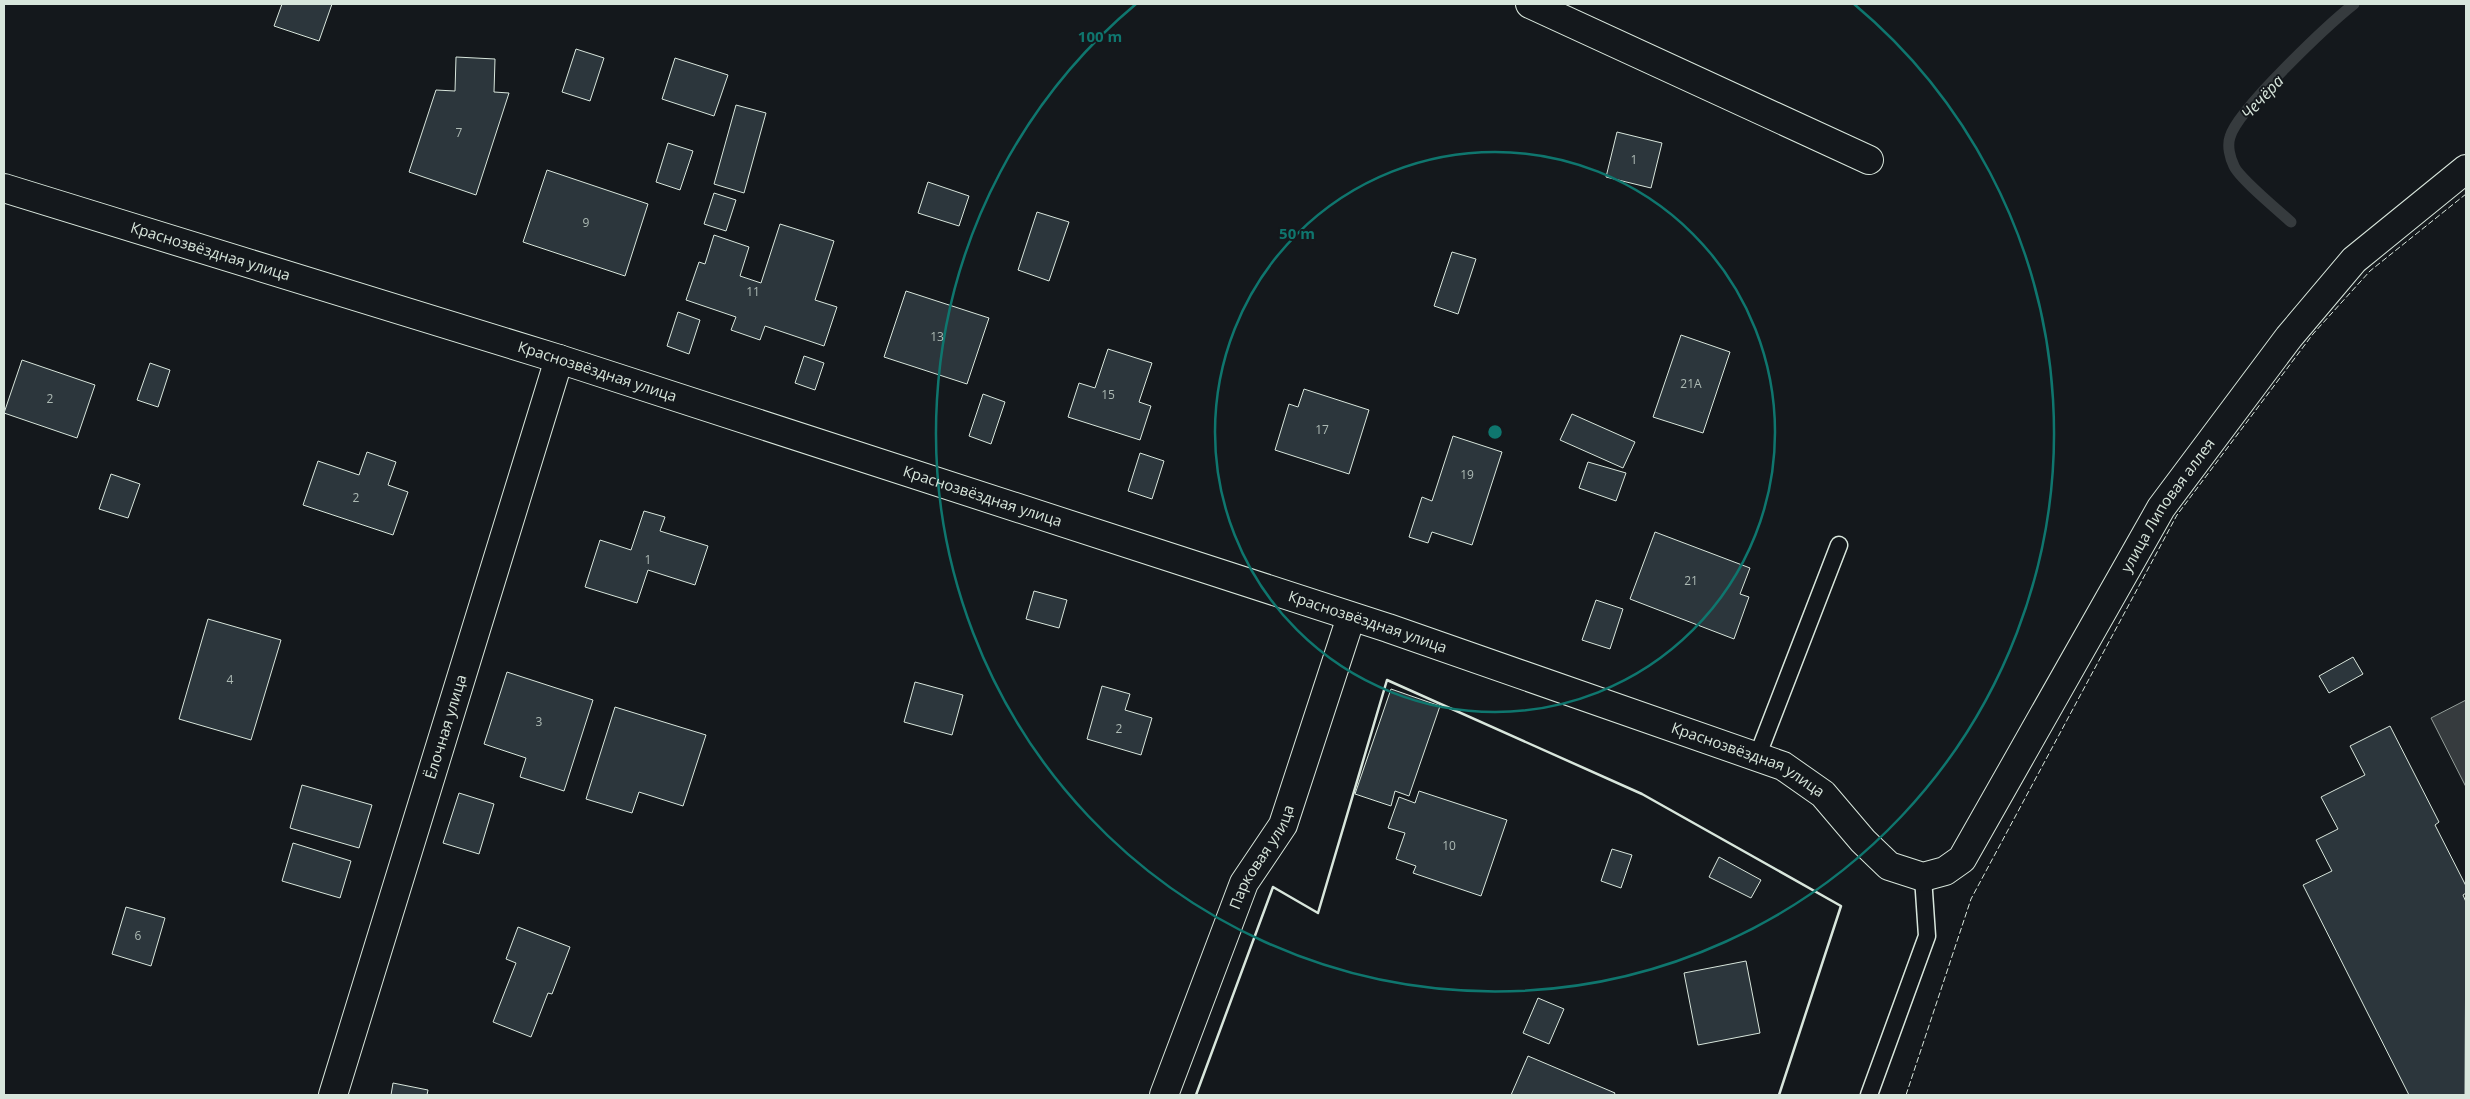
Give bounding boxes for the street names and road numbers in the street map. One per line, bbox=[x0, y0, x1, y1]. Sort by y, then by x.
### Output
street label: Краснозвёздная улица bbox=[128, 217, 293, 285]
street label: Краснозвёздная улица bbox=[515, 336, 680, 406]
street label: улица Липовая аллея bbox=[2116, 434, 2219, 576]
street label: Краснозвёздная улица bbox=[901, 460, 1065, 531]
street label: Краснозвёздная улица bbox=[1286, 585, 1450, 657]
street label: Ёлочная улица bbox=[420, 672, 471, 781]
street label: Краснозвёздная улица bbox=[1669, 717, 1829, 801]
street label: Парковая улица bbox=[1224, 802, 1298, 912]

